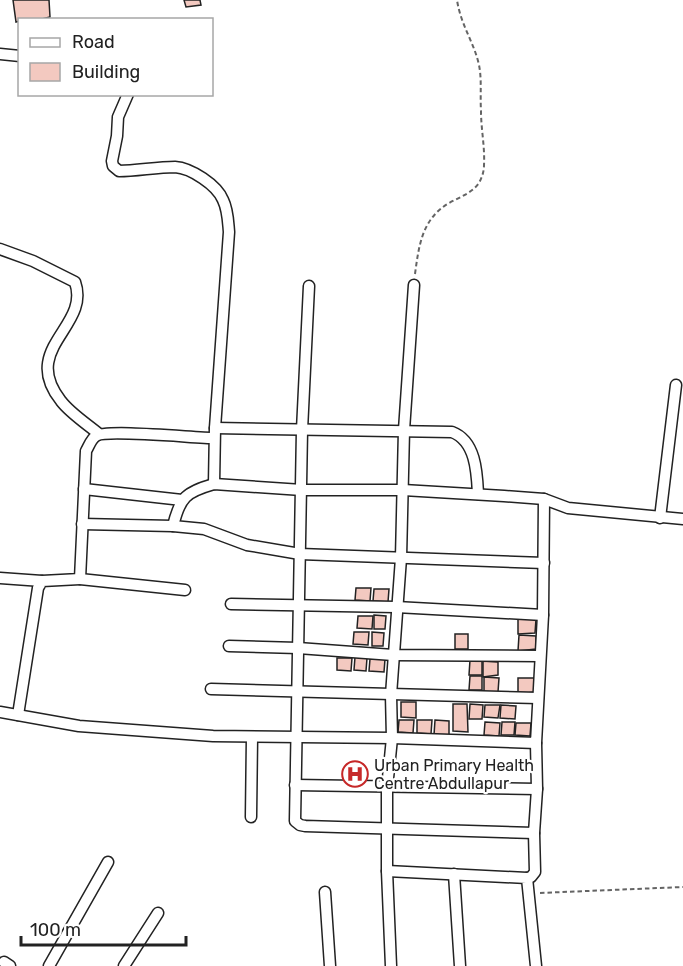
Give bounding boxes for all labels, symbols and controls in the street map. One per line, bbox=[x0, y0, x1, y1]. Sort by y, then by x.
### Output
legend bbox=[18, 18, 213, 96]
text: Road bbox=[72, 31, 115, 53]
text: Building bbox=[72, 61, 140, 83]
place label: Urban Primary Health Centre Abdullapur bbox=[374, 756, 534, 793]
hospital icon: Urban Primary Health Centre Abdullapur bbox=[340, 759, 370, 789]
scale bar bbox=[21, 909, 186, 947]
text: 100 m bbox=[30, 919, 81, 941]

